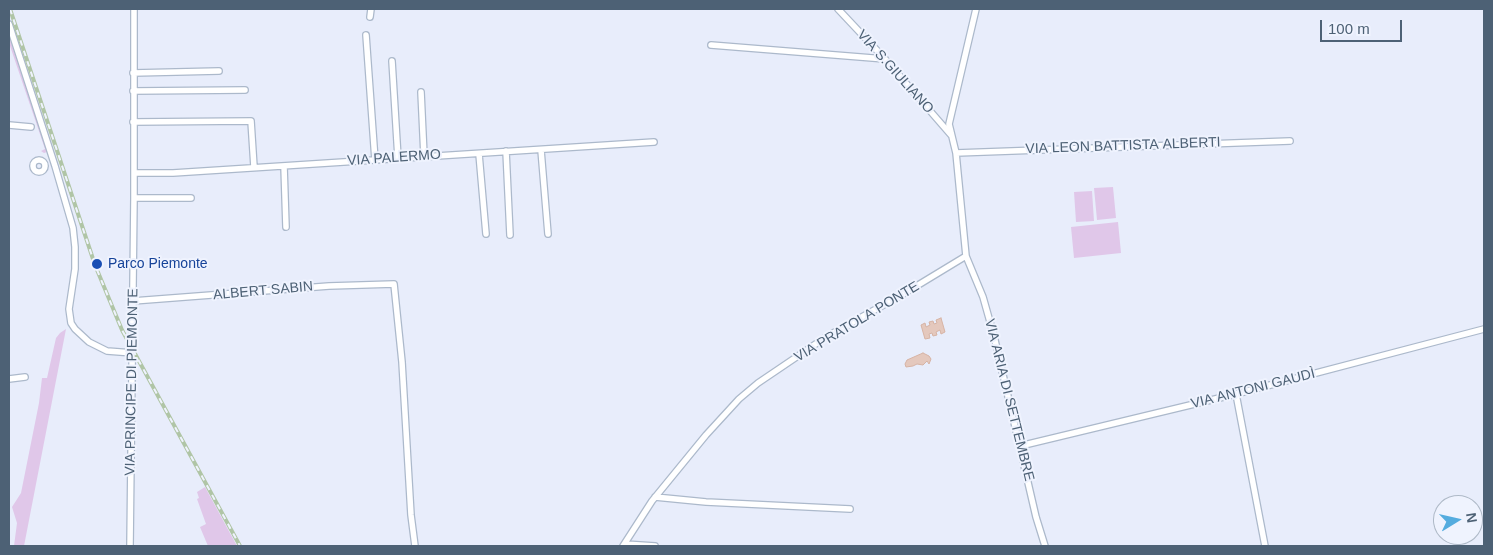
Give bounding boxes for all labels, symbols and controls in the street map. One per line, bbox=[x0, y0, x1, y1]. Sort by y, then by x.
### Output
scale bar bbox=[1323, 10, 1406, 42]
text: 100 m bbox=[1328, 20, 1370, 37]
street label: VIA S.GIULIANO bbox=[853, 27, 937, 117]
street label: VIA LEON BATTISTA ALBERTI bbox=[1025, 134, 1221, 158]
street label: VIA PALERMO bbox=[347, 146, 441, 170]
place label: Parco Piemonte bbox=[108, 256, 208, 272]
marker: Parco Piemonte bbox=[90, 257, 104, 271]
street label: ALBERT SABIN bbox=[212, 278, 314, 304]
street label: VIA PRATOLA PONTE bbox=[792, 278, 922, 366]
street label: VIA PRINCIPE DI PIEMONTE bbox=[122, 288, 142, 476]
street label: VIA ARIA DI SETTEMBRE bbox=[981, 317, 1037, 483]
street label: VIA ANTONI GAUDÌ bbox=[1189, 365, 1317, 413]
north arrow bbox=[1433, 495, 1483, 545]
text: N bbox=[1463, 512, 1481, 524]

